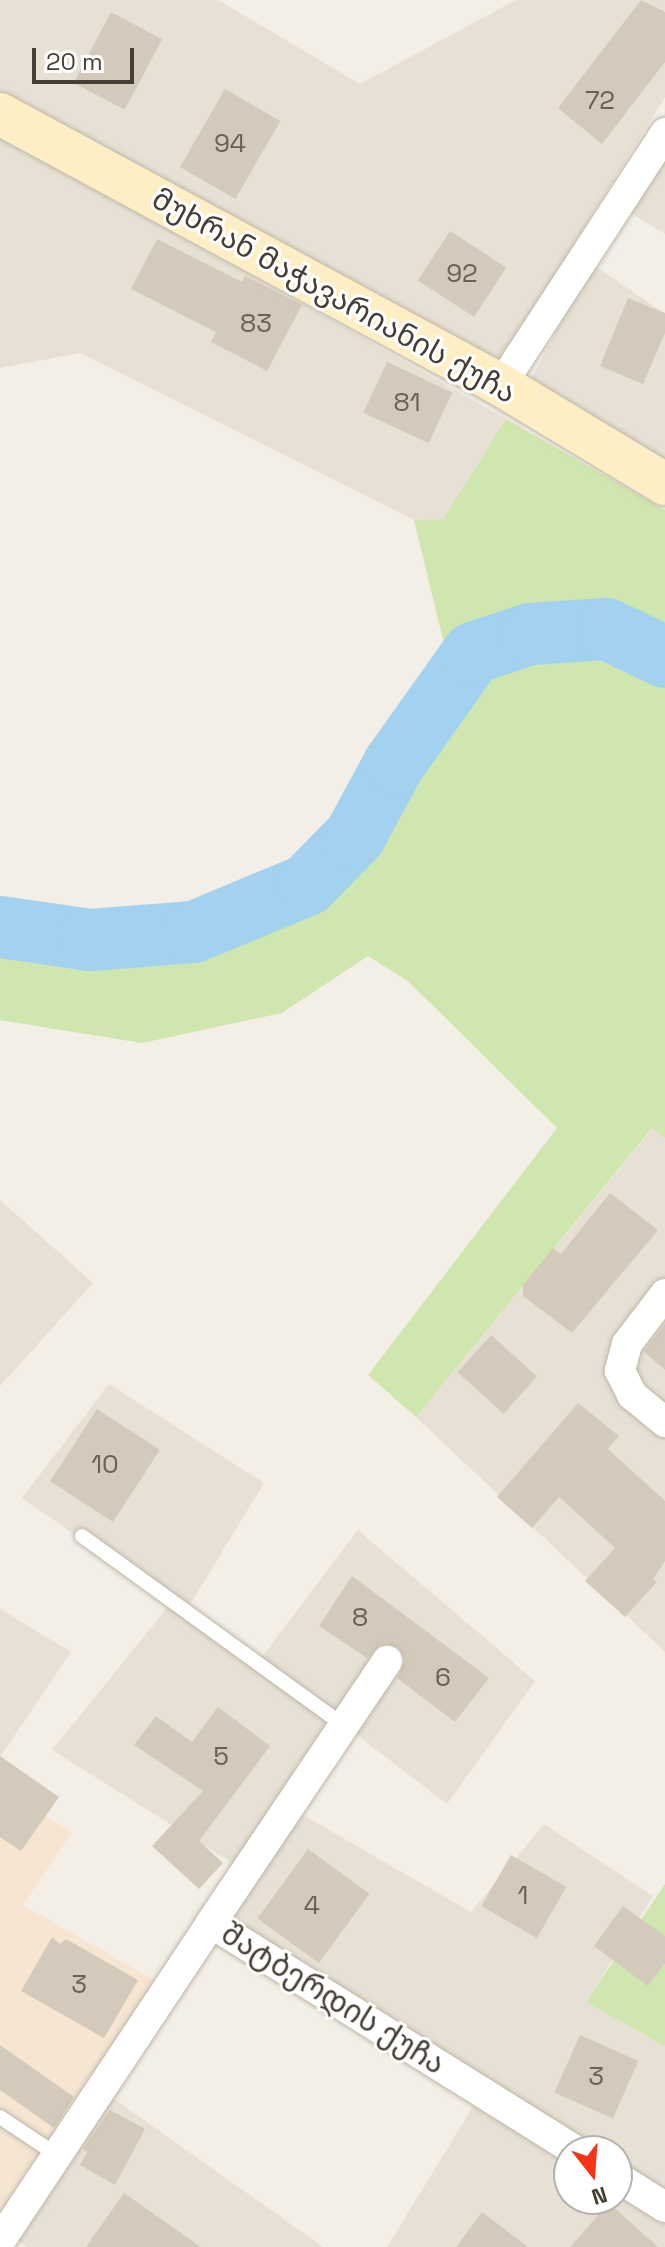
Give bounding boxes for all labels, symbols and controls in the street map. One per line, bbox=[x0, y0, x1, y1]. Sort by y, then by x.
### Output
scale bar bbox=[36, 32, 138, 82]
text: 20 m bbox=[46, 46, 103, 77]
house number: 72 bbox=[585, 85, 615, 117]
house number: 94 bbox=[214, 128, 246, 160]
street label: მუხრან მაჭავარიანის ქუჩა bbox=[146, 181, 522, 411]
house number: 92 bbox=[446, 258, 478, 290]
house number: 83 bbox=[240, 308, 272, 340]
house number: 81 bbox=[393, 387, 421, 419]
house number: 10 bbox=[91, 1449, 119, 1481]
house number: 8 bbox=[352, 1602, 368, 1634]
house number: 6 bbox=[435, 1662, 451, 1694]
house number: 5 bbox=[213, 1741, 229, 1773]
house number: 1 bbox=[518, 1880, 528, 1912]
house number: 4 bbox=[304, 1890, 320, 1922]
street label: შატბერდის ქუჩა bbox=[215, 1916, 451, 2082]
house number: 3 bbox=[71, 1969, 87, 2001]
house number: 3 bbox=[588, 2061, 604, 2093]
north arrow bbox=[553, 2135, 633, 2215]
text: N bbox=[588, 2180, 611, 2212]

